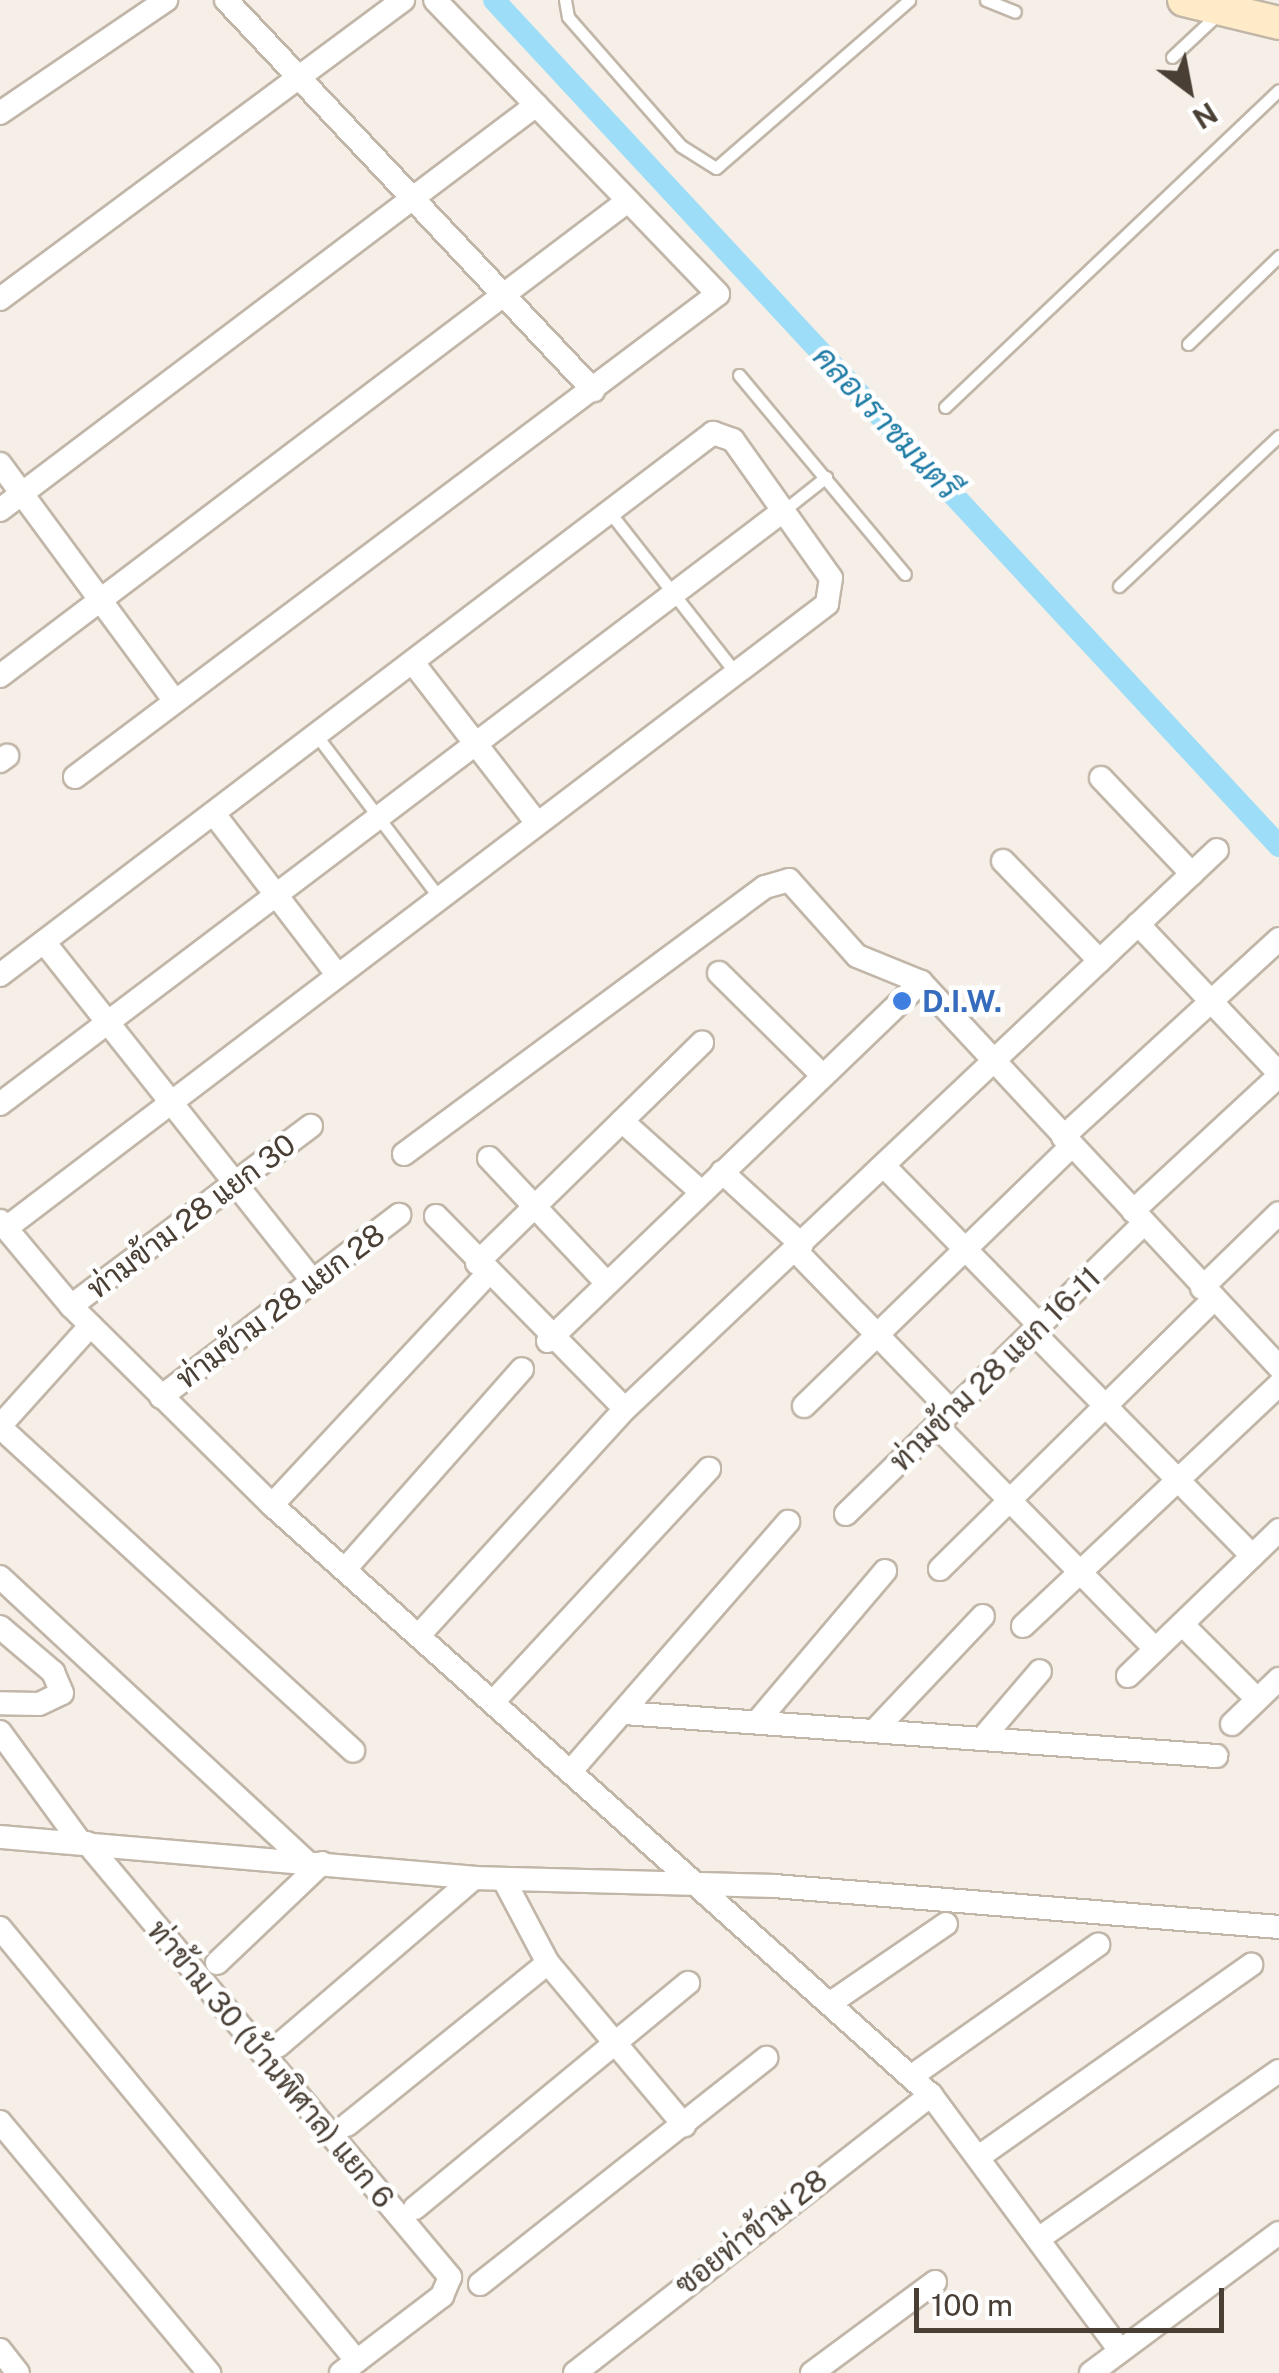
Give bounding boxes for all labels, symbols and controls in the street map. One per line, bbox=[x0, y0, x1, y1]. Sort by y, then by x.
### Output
north arrow bbox=[1139, 40, 1239, 140]
text: N bbox=[1187, 96, 1223, 136]
water label: คลองราชมนตรี bbox=[805, 338, 967, 508]
place label: D.I.W. bbox=[922, 983, 1002, 1019]
marker: D.I.W. bbox=[891, 990, 913, 1012]
street label: ท่ามข้าม 28 แยก 30 bbox=[80, 1126, 302, 1306]
street label: ท่ามข้าม 28 แยก 28 bbox=[169, 1216, 391, 1396]
street label: ท่ามข้าม 28 แยก 16-11 bbox=[882, 1259, 1108, 1479]
street label: ท่าข้าม 30 (บ้านพิศาล) แยก 6 bbox=[140, 1913, 402, 2215]
street label: ซอยท่าข้าม 28 bbox=[668, 2162, 834, 2302]
scale bar bbox=[919, 2268, 1229, 2330]
text: 100 m bbox=[931, 2287, 1013, 2323]

